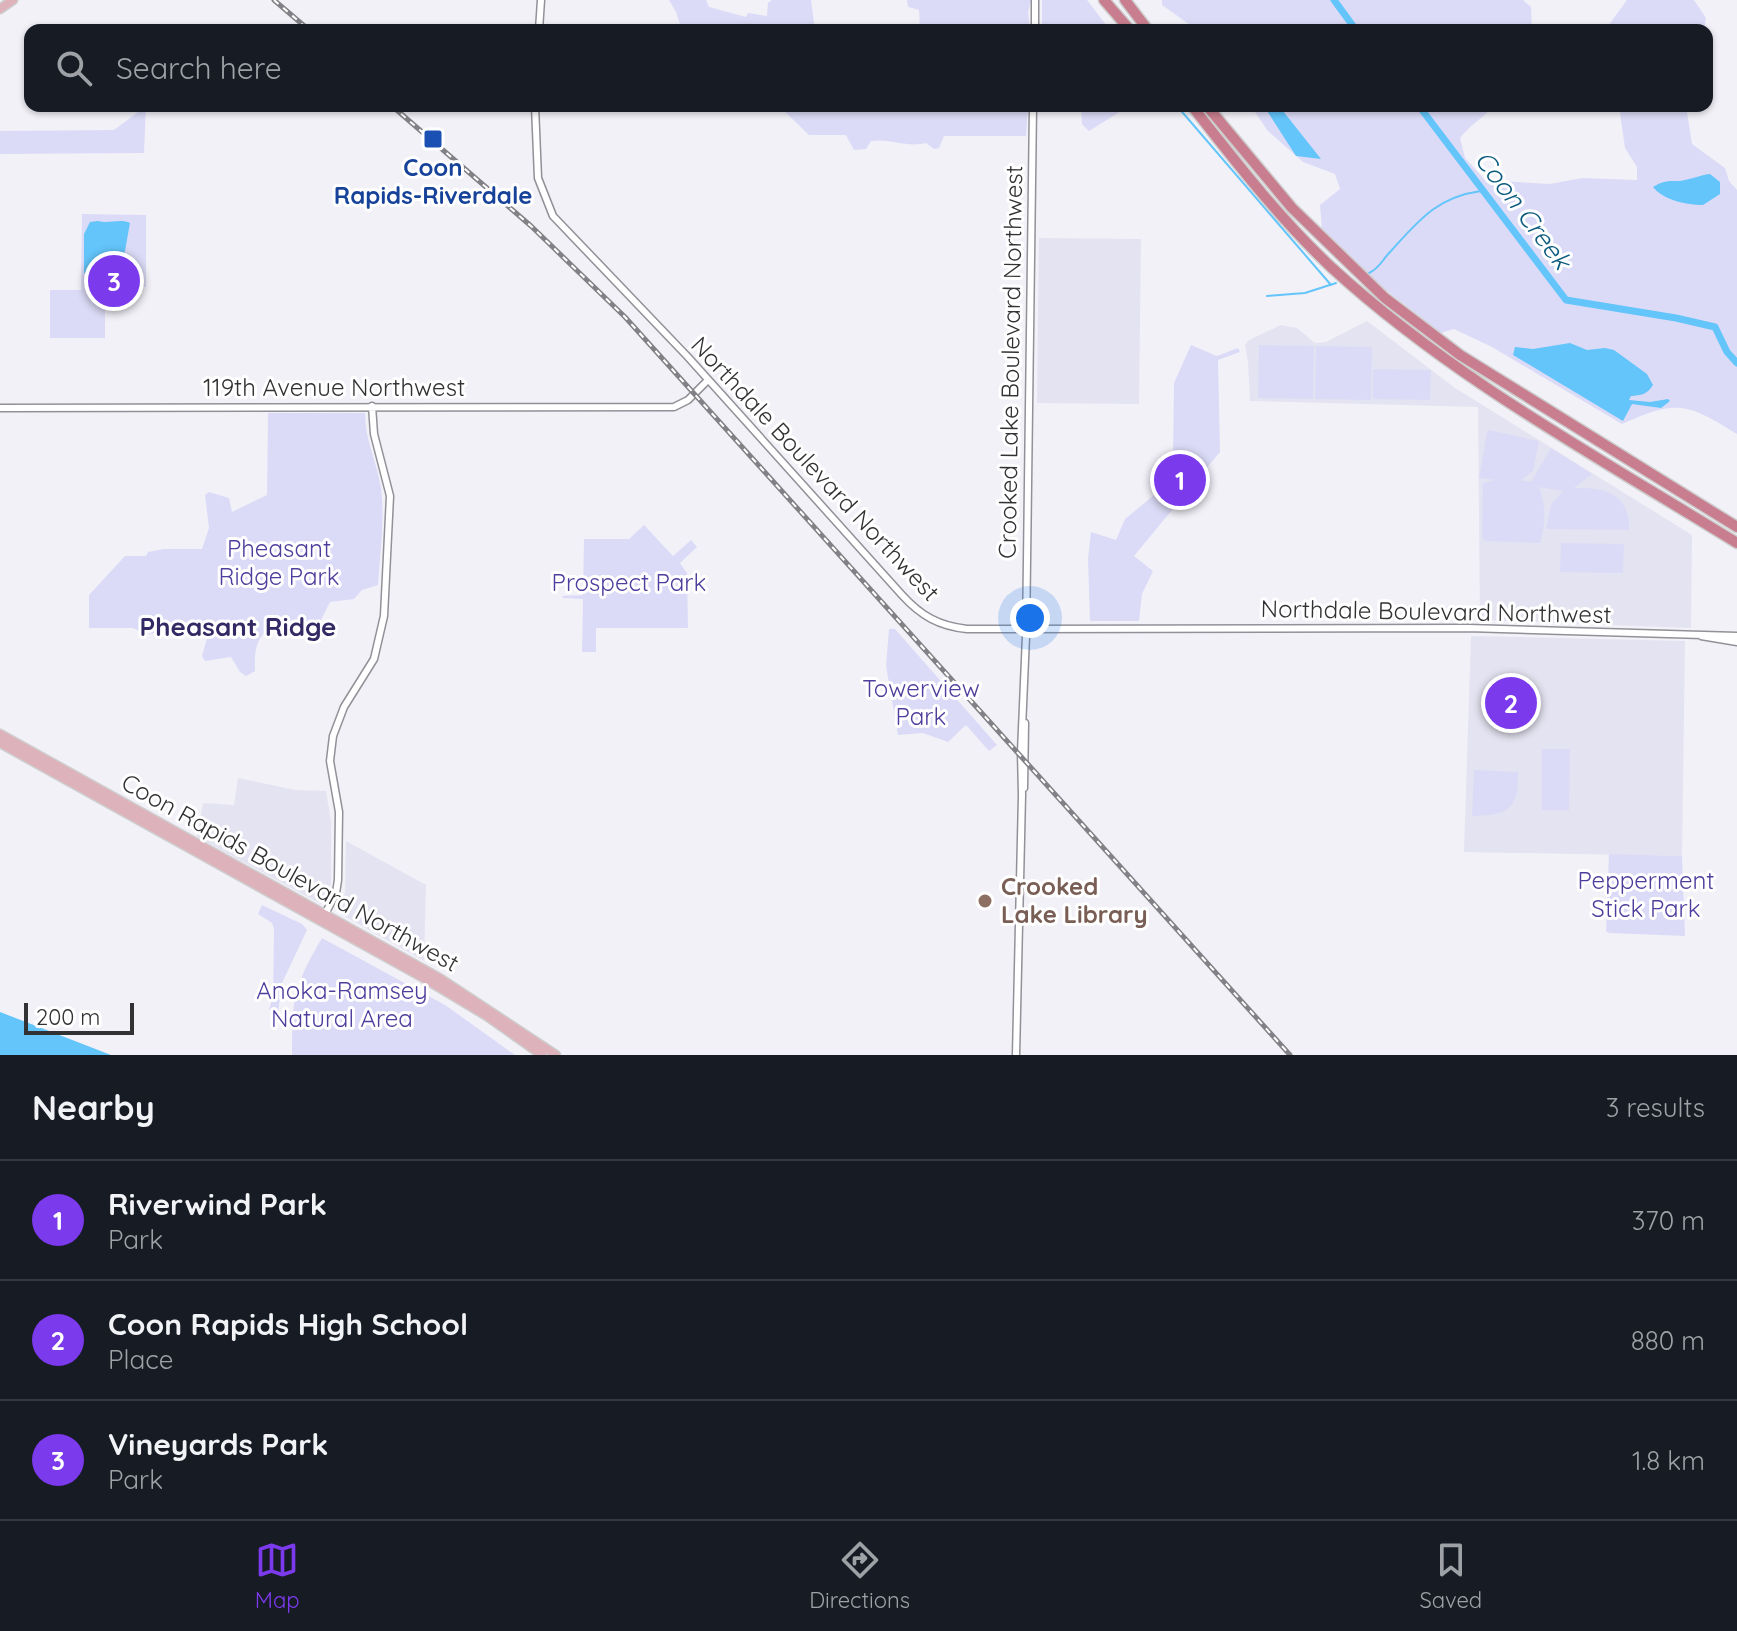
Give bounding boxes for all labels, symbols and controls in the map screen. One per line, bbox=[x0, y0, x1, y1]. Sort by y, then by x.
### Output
search box bbox=[24, 24, 1713, 112]
icon: search bbox=[52, 46, 96, 90]
text: Search here bbox=[116, 49, 282, 87]
marker: Coon Rapids-Riverdale bbox=[422, 128, 444, 150]
water label: Coon Creek bbox=[1468, 144, 1580, 277]
place label: Coon Rapids-Riverdale bbox=[334, 152, 532, 210]
street label: Crooked Lake Boulevard Northwest bbox=[992, 165, 1028, 559]
pin: 3 bbox=[88, 251, 140, 311]
street label: Northdale Boulevard Northwest bbox=[685, 330, 946, 607]
street label: 119th Avenue Northwest bbox=[203, 372, 465, 402]
pin: 1 bbox=[1154, 450, 1206, 510]
park label: Pheasant Ridge Park bbox=[218, 533, 340, 591]
park label: Prospect Park bbox=[552, 567, 706, 597]
street label: Northdale Boulevard Northwest bbox=[1260, 593, 1612, 629]
your location bbox=[1010, 598, 1050, 638]
district label: Pheasant Ridge bbox=[140, 610, 336, 643]
park label: Towerview Park bbox=[862, 673, 980, 731]
pin: 2 bbox=[1485, 673, 1537, 733]
street label: Coon Rapids Boulevard Northwest bbox=[116, 767, 465, 978]
park label: Pepperment Stick Park bbox=[1578, 865, 1714, 923]
place label: Crooked Lake Library bbox=[1001, 871, 1148, 929]
marker: Crooked Lake Library bbox=[976, 892, 994, 910]
park label: Anoka-Ramsey Natural Area bbox=[256, 975, 428, 1033]
scale bar bbox=[24, 999, 134, 1035]
text: 200 m bbox=[36, 1003, 100, 1031]
text: Nearby bbox=[32, 1086, 155, 1129]
text: 3 results bbox=[1606, 1091, 1705, 1124]
text: Riverwind Park bbox=[108, 1185, 327, 1223]
text: 1 bbox=[53, 1204, 63, 1237]
text: 370 m bbox=[1632, 1204, 1705, 1237]
text: Park bbox=[108, 1223, 163, 1256]
text: Coon Rapids High School bbox=[108, 1305, 468, 1343]
text: 2 bbox=[51, 1324, 65, 1357]
text: 880 m bbox=[1631, 1324, 1705, 1357]
text: Place bbox=[108, 1343, 173, 1376]
text: Vineyards Park bbox=[108, 1425, 328, 1463]
text: 3 bbox=[51, 1444, 65, 1477]
text: 1.8 km bbox=[1632, 1444, 1705, 1477]
text: Park bbox=[108, 1463, 163, 1496]
tab: Map bbox=[255, 1538, 300, 1614]
tab: Directions bbox=[809, 1538, 910, 1614]
tab: Saved bbox=[1419, 1538, 1482, 1614]

